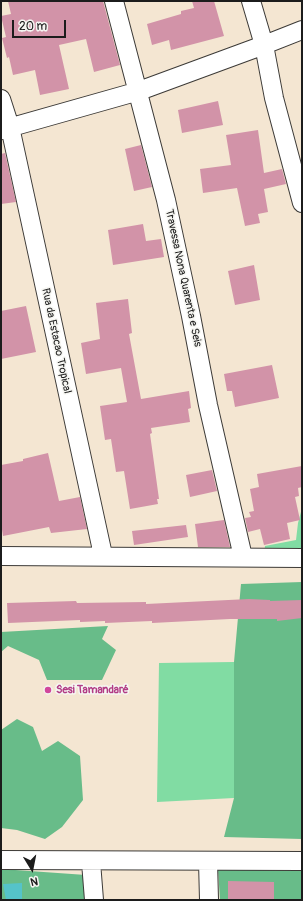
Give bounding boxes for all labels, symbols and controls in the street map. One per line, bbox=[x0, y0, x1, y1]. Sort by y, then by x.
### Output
scale bar bbox=[14, 12, 68, 38]
text: 20 m bbox=[19, 19, 47, 34]
street label: Travessa Nona Quarenta e Seis bbox=[162, 208, 204, 348]
street label: Rua da Estacao Tropical bbox=[38, 287, 74, 395]
place label: Sesi Tamandaré bbox=[56, 683, 129, 697]
marker: Sesi Tamandaré bbox=[43, 685, 53, 695]
north arrow bbox=[12, 849, 52, 889]
text: N bbox=[29, 874, 39, 888]

